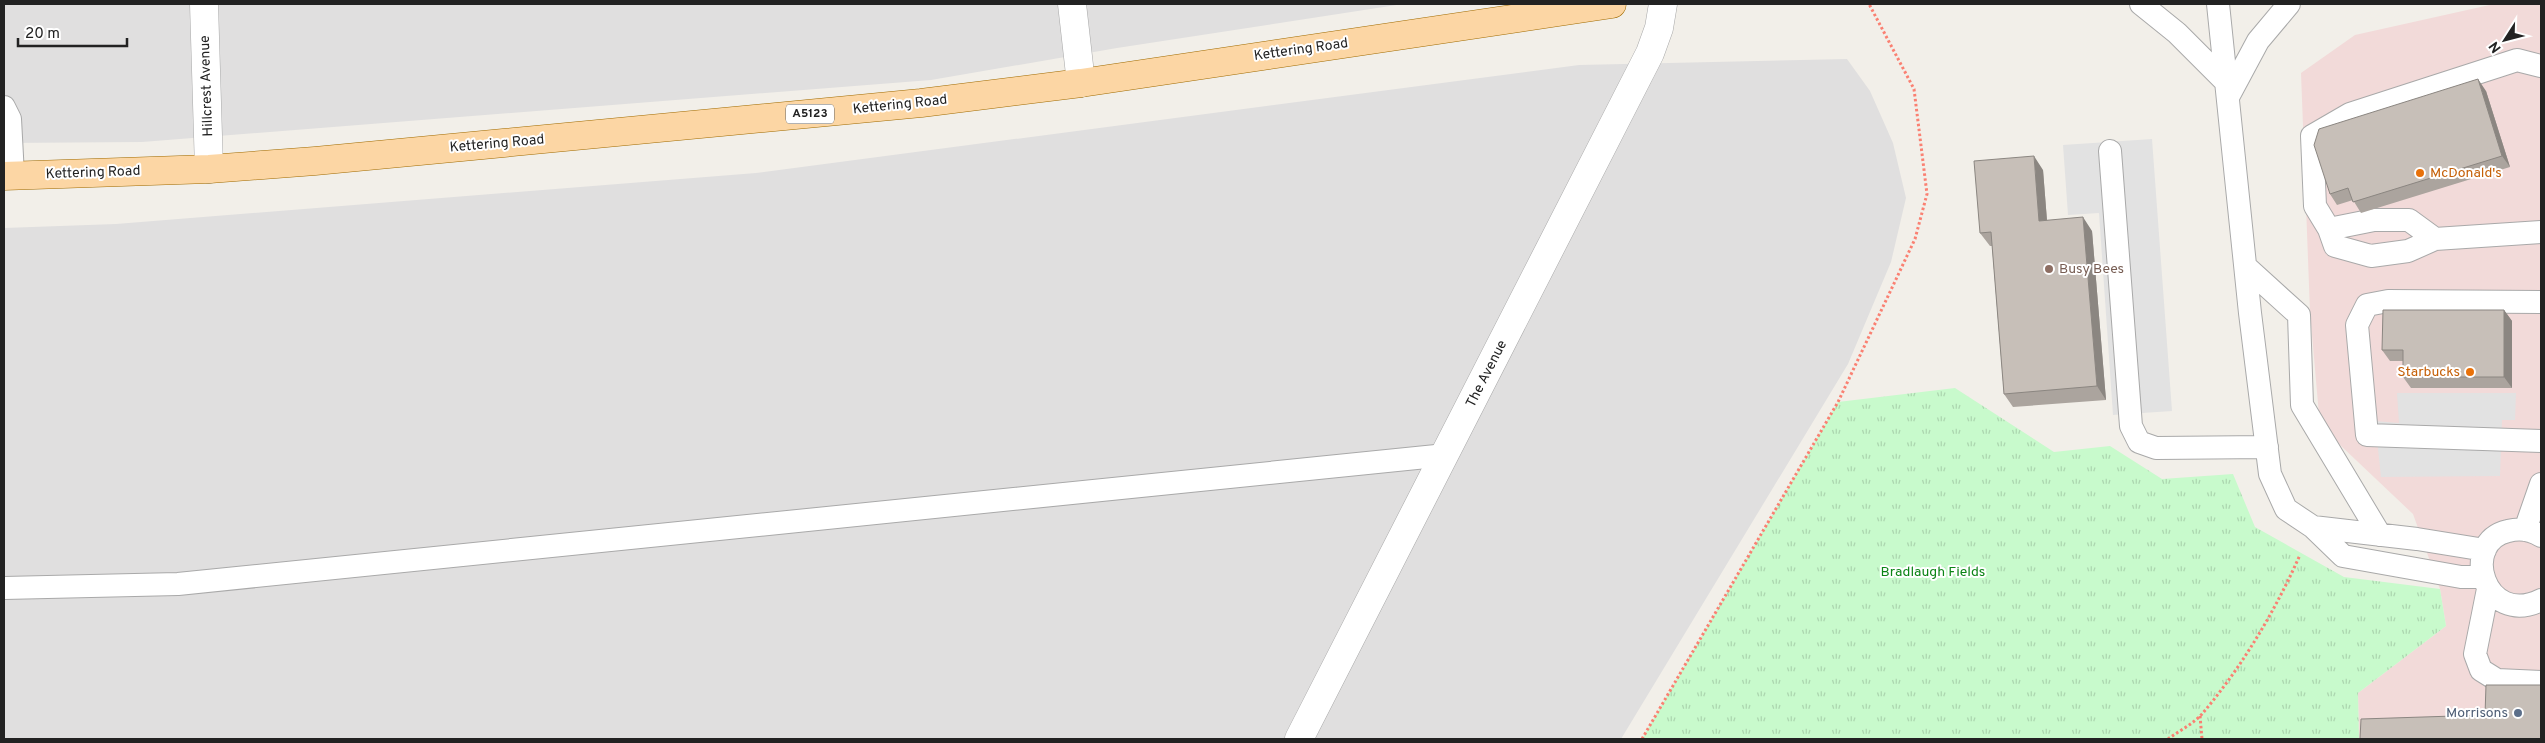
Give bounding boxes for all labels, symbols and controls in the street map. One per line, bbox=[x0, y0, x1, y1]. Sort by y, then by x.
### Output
scale bar bbox=[18, 15, 126, 47]
north arrow bbox=[2480, 15, 2530, 65]
text: 20 m bbox=[25, 25, 60, 44]
street label: Hillcrest Avenue bbox=[197, 35, 217, 137]
street label: Kettering Road bbox=[1253, 35, 1349, 65]
text: N bbox=[2486, 38, 2506, 56]
street label: Kettering Road bbox=[852, 92, 948, 118]
road number: A5123 bbox=[786, 105, 834, 124]
street label: Kettering Road bbox=[449, 131, 545, 157]
street label: Kettering Road bbox=[45, 163, 141, 183]
place label: McDonald's bbox=[2430, 165, 2502, 182]
marker: McDonald's bbox=[2414, 167, 2426, 179]
place label: Busy Bees bbox=[2059, 261, 2124, 278]
marker: Busy Bees bbox=[2043, 263, 2055, 275]
street label: The Avenue bbox=[1463, 337, 1511, 411]
place label: Starbucks bbox=[2397, 364, 2460, 381]
marker: Starbucks bbox=[2464, 366, 2476, 378]
park label: Bradlaugh Fields bbox=[1881, 564, 1985, 581]
place label: Morrisons bbox=[2446, 705, 2508, 722]
marker: Morrisons bbox=[2512, 707, 2524, 719]

